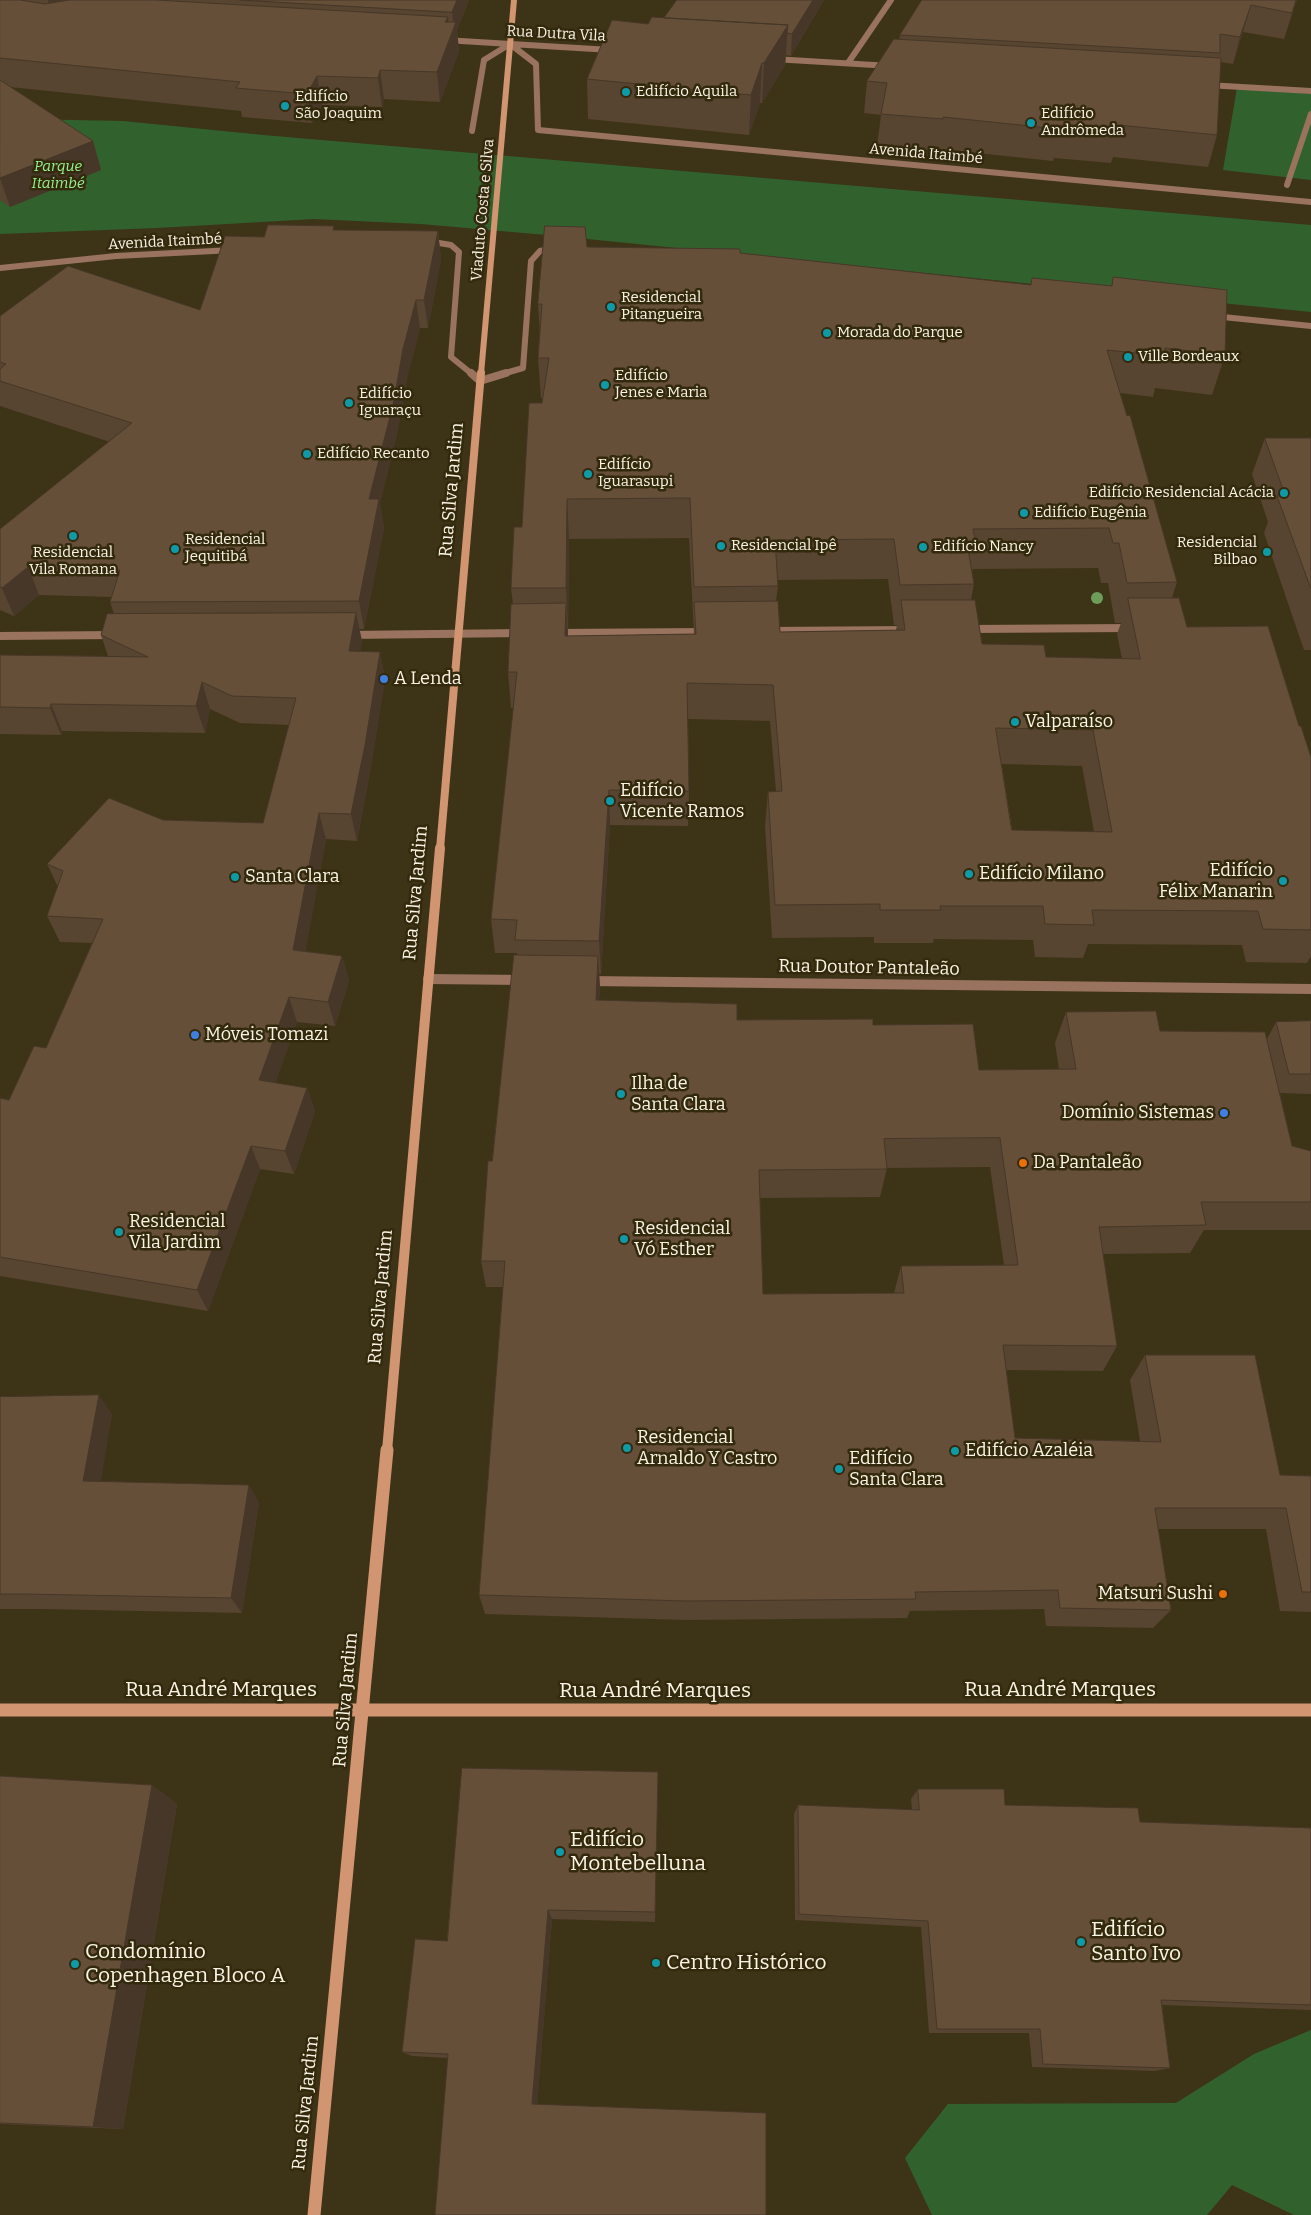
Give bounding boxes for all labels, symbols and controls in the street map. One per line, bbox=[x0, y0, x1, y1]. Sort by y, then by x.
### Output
street label: Rua Dutra Vila bbox=[506, 22, 606, 46]
place label: Edifício Aquila bbox=[636, 83, 737, 101]
marker: Edifício Aquila bbox=[620, 86, 632, 98]
place label: Edifício São Joaquim bbox=[295, 88, 382, 123]
marker: Edifício São Joaquim bbox=[279, 100, 291, 112]
place label: Edifício Andrômeda bbox=[1041, 105, 1124, 140]
marker: Edifício Andrômeda bbox=[1025, 117, 1037, 129]
street label: Viaduto Costa e Silva bbox=[468, 138, 498, 282]
street label: Avenida Itaimbé bbox=[868, 140, 984, 168]
park label: Parque Itaimbé bbox=[31, 158, 85, 193]
street label: Avenida Itaimbé bbox=[108, 230, 222, 254]
place label: Residencial Pitangueira bbox=[621, 289, 702, 324]
marker: Residencial Pitangueira bbox=[605, 301, 617, 313]
place label: Morada do Parque bbox=[837, 324, 963, 342]
marker: Morada do Parque bbox=[821, 327, 833, 339]
place label: Ville Bordeaux bbox=[1138, 348, 1239, 366]
marker: Ville Bordeaux bbox=[1122, 351, 1134, 363]
place label: Edifício Jenes e Maria bbox=[615, 367, 707, 402]
marker: Edifício Jenes e Maria bbox=[599, 379, 611, 391]
place label: Edifício Iguaraçu bbox=[359, 385, 421, 420]
marker: Edifício Iguaraçu bbox=[343, 397, 355, 409]
street label: Rua Silva Jardim bbox=[435, 422, 469, 558]
place label: Edifício Recanto bbox=[317, 445, 430, 463]
marker: Edifício Recanto bbox=[301, 448, 313, 460]
place label: Edifício Iguarasupi bbox=[598, 456, 673, 491]
marker: Edifício Iguarasupi bbox=[582, 468, 594, 480]
place label: Edifício Residencial Acácia bbox=[1089, 484, 1274, 502]
marker: Edifício Residencial Acácia bbox=[1278, 487, 1290, 499]
place label: Edifício Eugênia bbox=[1034, 504, 1147, 522]
marker: Edifício Eugênia bbox=[1018, 507, 1030, 519]
marker: Residencial Vila Romana bbox=[67, 530, 79, 542]
place label: Residencial Jequitibá bbox=[185, 531, 265, 566]
place label: Residencial Bilbao bbox=[1177, 534, 1257, 569]
place label: Residencial Ipê bbox=[731, 537, 837, 555]
place label: Edifício Nancy bbox=[933, 538, 1034, 556]
marker: Residencial Ipê bbox=[715, 540, 727, 552]
marker: Edifício Nancy bbox=[917, 541, 929, 553]
marker: Residencial Jequitibá bbox=[169, 543, 181, 555]
place label: Residencial Vila Romana bbox=[29, 544, 117, 579]
marker: Residencial Bilbao bbox=[1261, 546, 1273, 558]
place label: A Lenda bbox=[394, 668, 462, 690]
marker: A Lenda bbox=[378, 673, 390, 685]
place label: Valparaíso bbox=[1025, 711, 1113, 733]
marker: Valparaíso bbox=[1009, 716, 1021, 728]
place label: Edifício Vicente Ramos bbox=[620, 780, 744, 822]
marker: Edifício Vicente Ramos bbox=[604, 795, 616, 807]
street label: Rua Silva Jardim bbox=[399, 825, 433, 961]
place label: Edifício Félix Manarin bbox=[1159, 860, 1273, 902]
place label: Edifício Milano bbox=[979, 863, 1104, 885]
place label: Santa Clara bbox=[245, 866, 340, 888]
marker: Edifício Milano bbox=[963, 868, 975, 880]
marker: Santa Clara bbox=[229, 871, 241, 883]
marker: Edifício Félix Manarin bbox=[1277, 875, 1289, 887]
street label: Rua Doutor Pantaleão bbox=[778, 956, 960, 980]
place label: Móveis Tomazi bbox=[205, 1024, 328, 1046]
marker: Móveis Tomazi bbox=[189, 1029, 201, 1041]
place label: Ilha de Santa Clara bbox=[631, 1073, 726, 1116]
marker: Ilha de Santa Clara bbox=[615, 1088, 627, 1100]
place label: Domínio Sistemas bbox=[1062, 1102, 1214, 1124]
marker: Domínio Sistemas bbox=[1218, 1107, 1230, 1119]
place label: Da Pantaleão bbox=[1033, 1152, 1142, 1174]
marker: Da Pantaleão bbox=[1017, 1157, 1029, 1169]
place label: Residencial Vila Jardim bbox=[129, 1211, 225, 1254]
place label: Residencial Vó Esther bbox=[634, 1218, 730, 1260]
marker: Residencial Vila Jardim bbox=[113, 1226, 125, 1238]
street label: Rua Silva Jardim bbox=[364, 1229, 398, 1365]
marker: Residencial Vó Esther bbox=[618, 1233, 630, 1245]
place label: Residencial Arnaldo Y Castro bbox=[637, 1427, 777, 1470]
place label: Edifício Azaléia bbox=[965, 1440, 1093, 1462]
marker: Residencial Arnaldo Y Castro bbox=[621, 1442, 633, 1454]
marker: Edifício Azaléia bbox=[949, 1445, 961, 1457]
place label: Edifício Santa Clara bbox=[849, 1448, 944, 1490]
marker: Edifício Santa Clara bbox=[833, 1463, 845, 1475]
place label: Matsuri Sushi bbox=[1098, 1583, 1213, 1605]
marker: Matsuri Sushi bbox=[1217, 1588, 1229, 1600]
street label: Rua Silva Jardim bbox=[329, 1632, 363, 1768]
street label: Rua André Marques bbox=[125, 1677, 317, 1703]
street label: Rua André Marques bbox=[964, 1677, 1156, 1703]
street label: Rua André Marques bbox=[559, 1678, 751, 1704]
place label: Edifício Montebelluna bbox=[570, 1827, 706, 1877]
marker: Edifício Montebelluna bbox=[554, 1846, 566, 1858]
place label: Edifício Santo Ivo bbox=[1091, 1917, 1181, 1967]
marker: Edifício Santo Ivo bbox=[1075, 1936, 1087, 1948]
place label: Condomínio Copenhagen Bloco A bbox=[85, 1939, 285, 1989]
place label: Centro Histórico bbox=[666, 1950, 827, 1976]
marker: Centro Histórico bbox=[650, 1957, 662, 1969]
marker: Condomínio Copenhagen Bloco A bbox=[69, 1958, 81, 1970]
street label: Rua Silva Jardim bbox=[288, 2035, 324, 2171]

